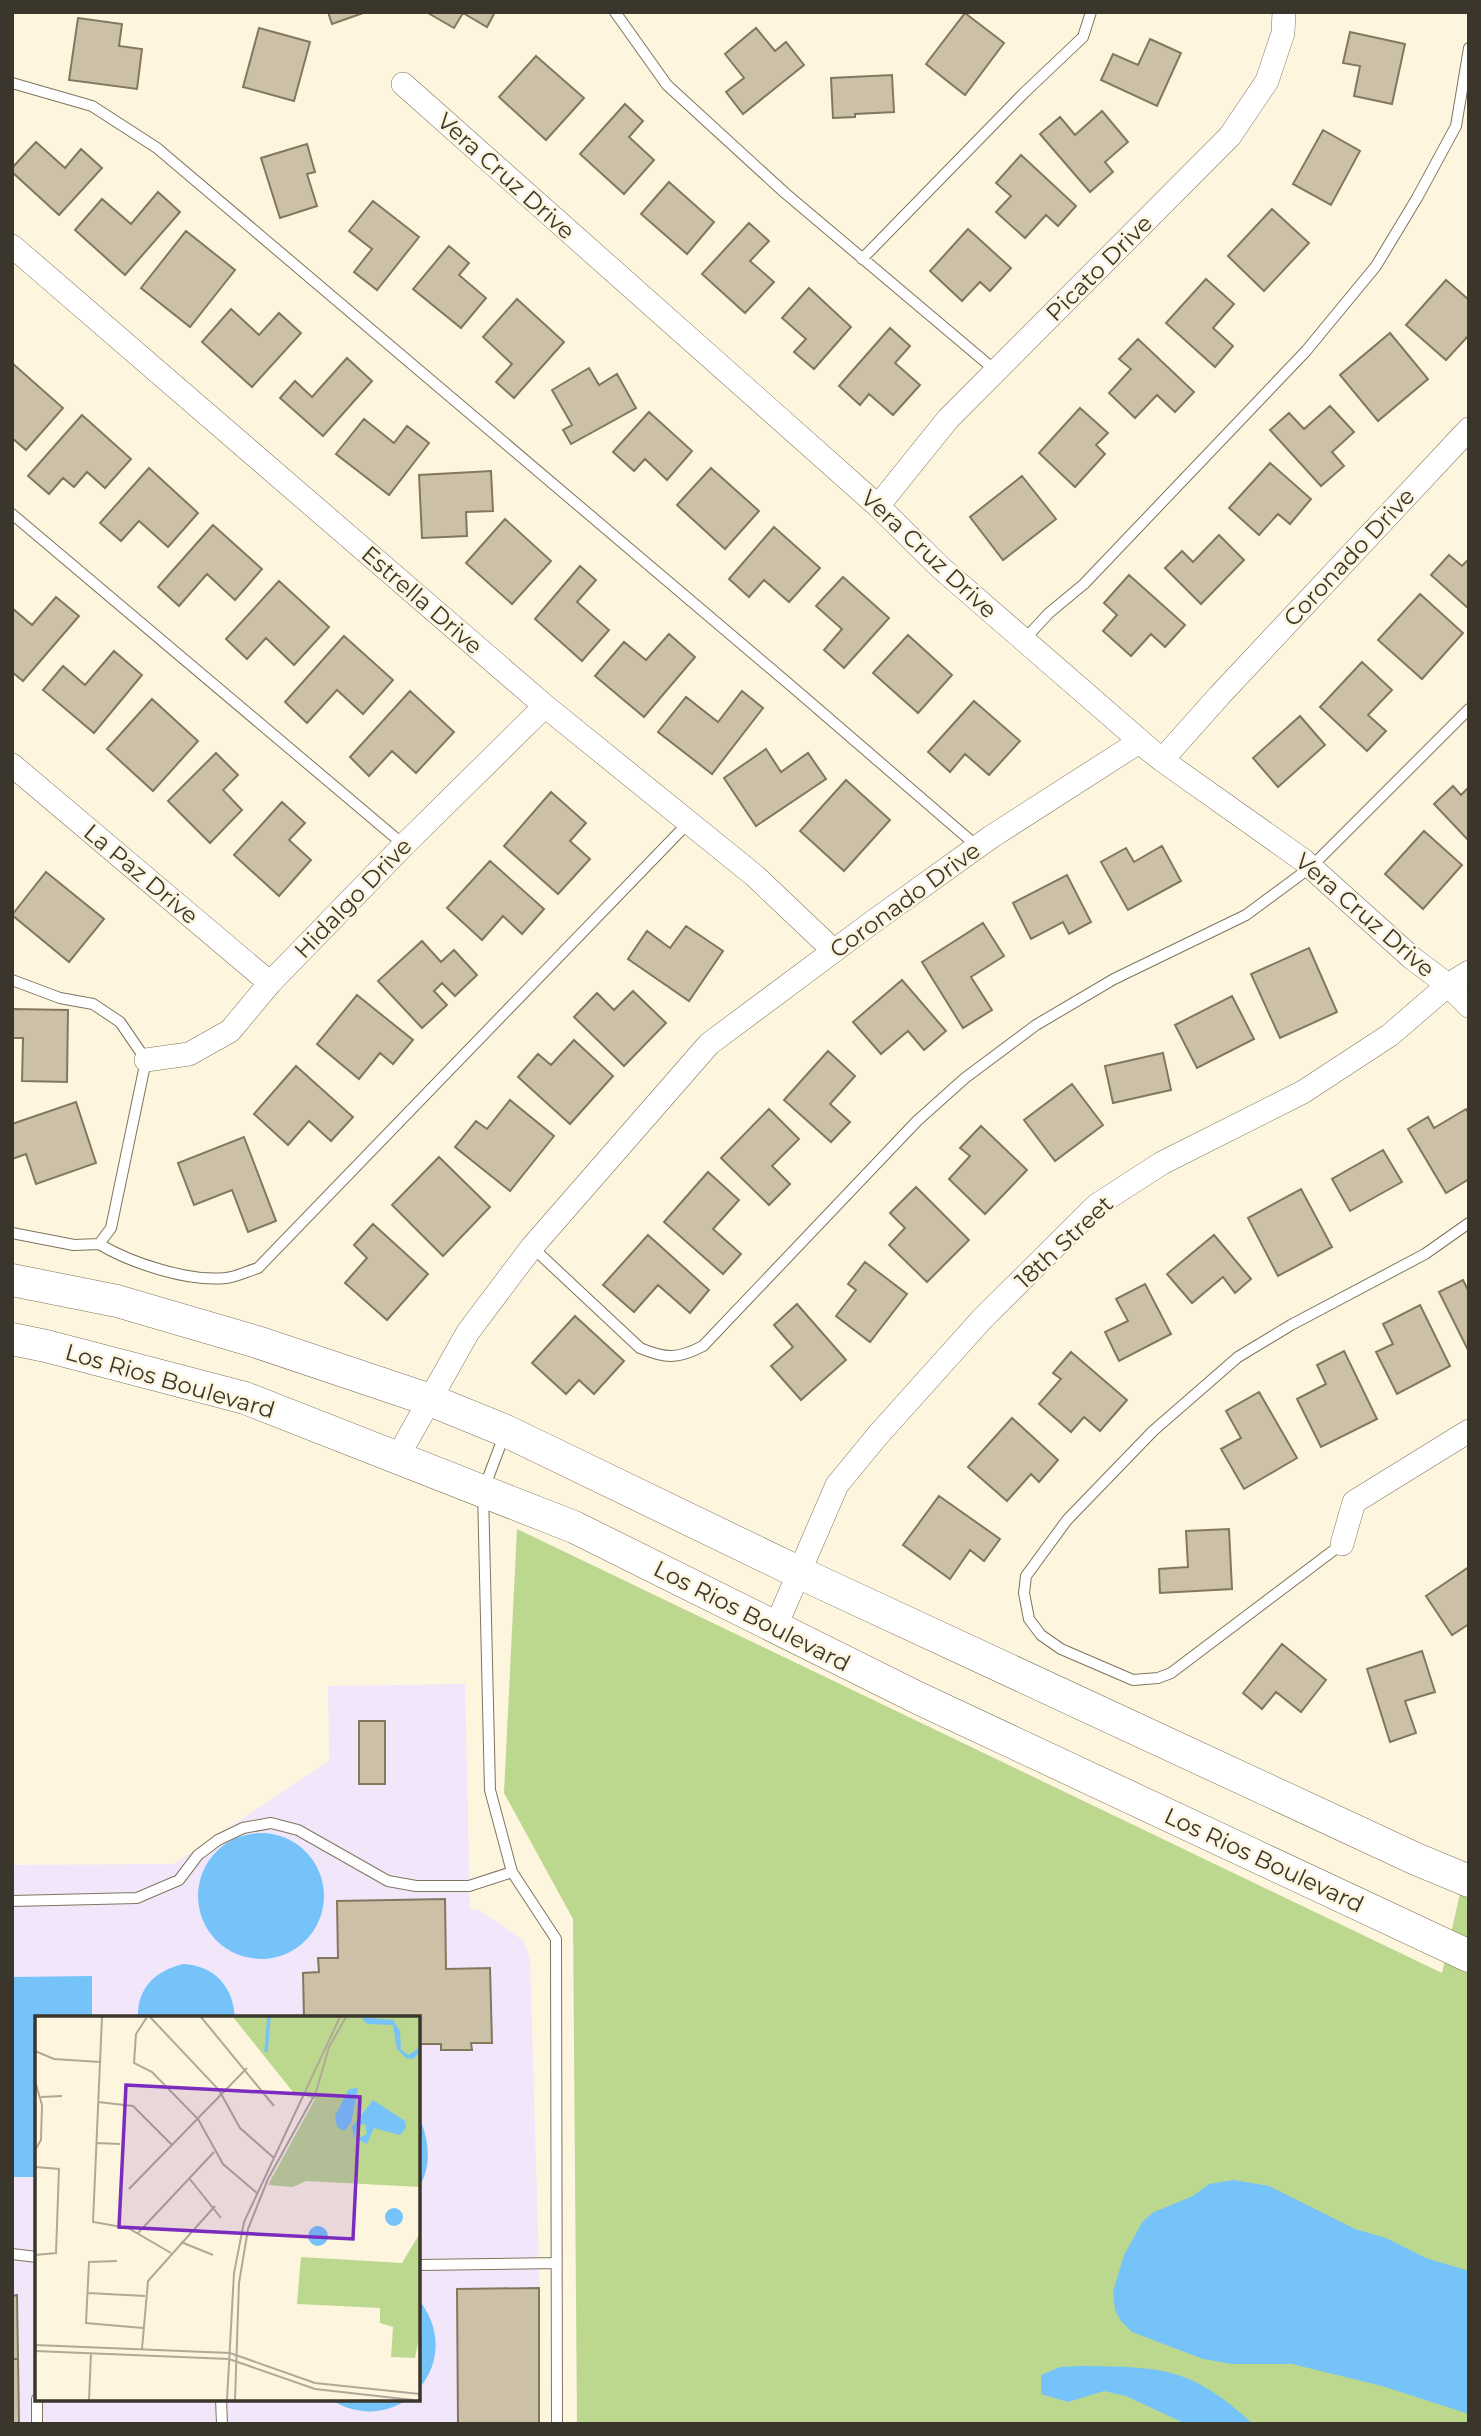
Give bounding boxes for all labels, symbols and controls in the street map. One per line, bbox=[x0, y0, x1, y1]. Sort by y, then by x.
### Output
street label: Vera Cruz Drive bbox=[431, 107, 581, 245]
street label: Picato Drive bbox=[1040, 209, 1158, 327]
street label: Coronado Drive bbox=[1278, 482, 1420, 632]
street label: Vera Cruz Drive bbox=[855, 484, 1003, 624]
street label: Estrella Drive bbox=[356, 540, 488, 660]
street label: La Paz Drive bbox=[78, 818, 204, 930]
street label: Hidalgo Drive bbox=[289, 832, 417, 964]
street label: Coronado Drive bbox=[824, 836, 986, 964]
street label: Vera Cruz Drive bbox=[1290, 847, 1440, 983]
street label: 18th Street bbox=[1009, 1190, 1119, 1294]
street label: Los Rios Boulevard bbox=[62, 1338, 278, 1424]
street label: Los Rios Boulevard bbox=[649, 1554, 855, 1678]
street label: Los Rios Boulevard bbox=[1160, 1802, 1368, 1918]
inset map bbox=[35, 2016, 420, 2401]

